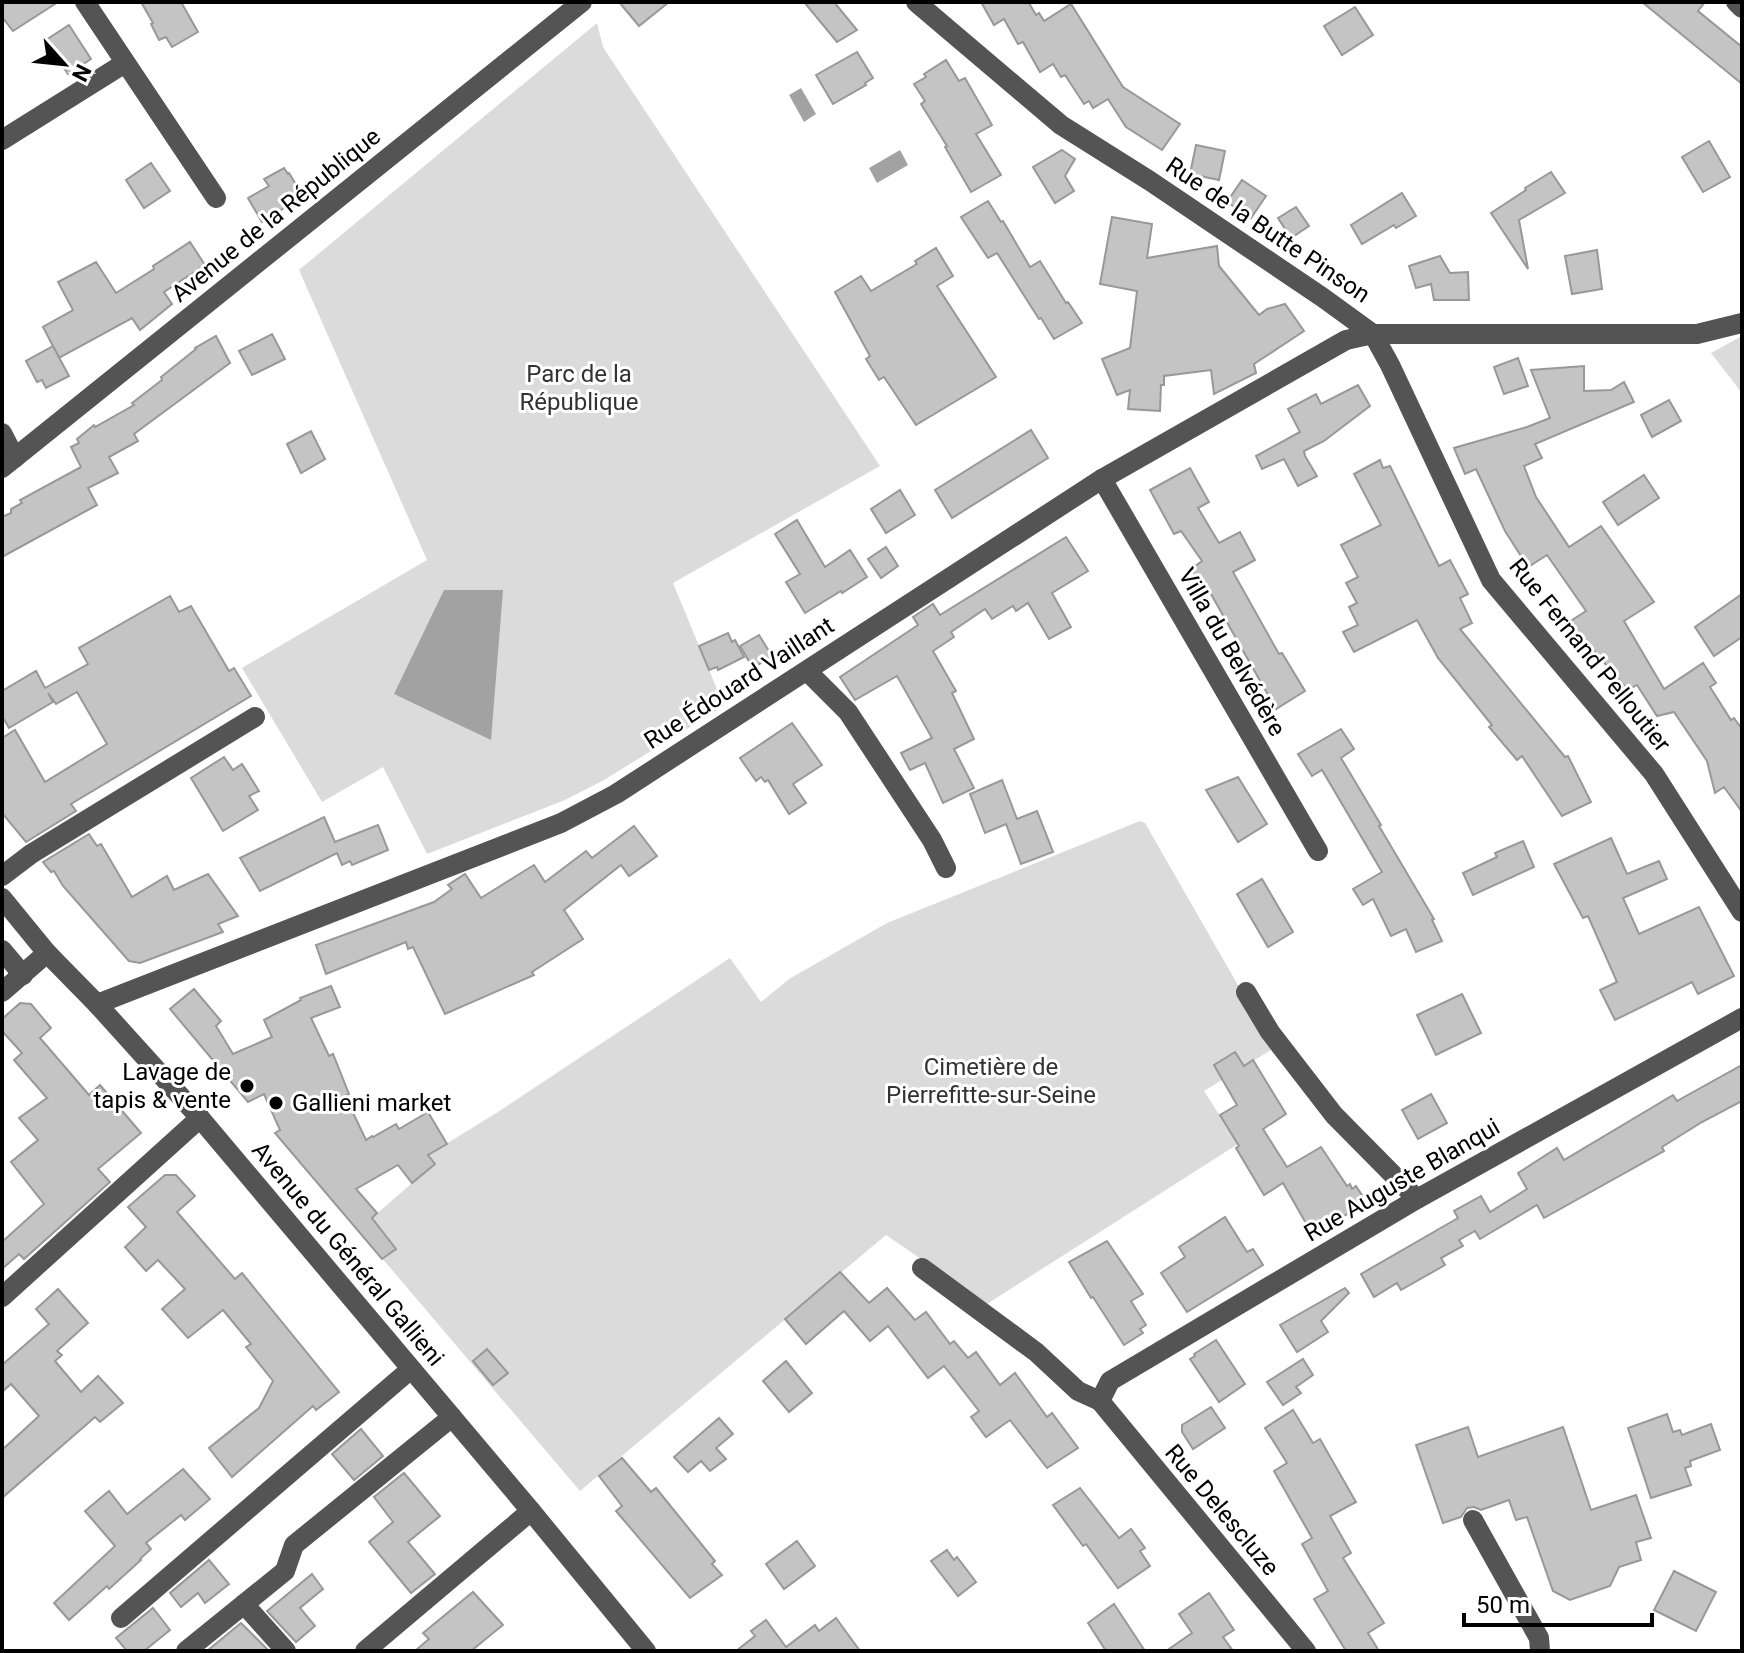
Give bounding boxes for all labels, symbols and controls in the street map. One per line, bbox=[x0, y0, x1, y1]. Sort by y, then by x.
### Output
north arrow bbox=[24, 24, 104, 104]
text: N bbox=[67, 60, 96, 85]
street label: Avenue de la République bbox=[166, 122, 386, 308]
street label: Rue de la Butte Pinson bbox=[1161, 151, 1375, 309]
park label: Parc de la République bbox=[520, 360, 638, 416]
street label: Rue Fernand Pelloutier bbox=[1503, 553, 1677, 757]
street label: Villa du Belvédère bbox=[1173, 563, 1291, 741]
street label: Rue Édouard Vaillant bbox=[639, 611, 839, 755]
park label: Cimetière de Pierrefitte-sur-Seine bbox=[886, 1053, 1096, 1109]
place label: Lavage de tapis & vente bbox=[94, 1058, 231, 1114]
marker: Lavage de tapis & vente bbox=[238, 1077, 256, 1095]
place label: Gallieni market bbox=[292, 1089, 452, 1117]
marker: Gallieni market bbox=[267, 1094, 285, 1112]
street label: Rue Auguste Blanqui bbox=[1299, 1113, 1505, 1247]
street label: Avenue du Général Gallieni bbox=[246, 1136, 450, 1372]
street label: Rue Delescluze bbox=[1159, 1439, 1285, 1581]
scale bar bbox=[1464, 1577, 1652, 1627]
text: 50 m bbox=[1476, 1591, 1530, 1619]

